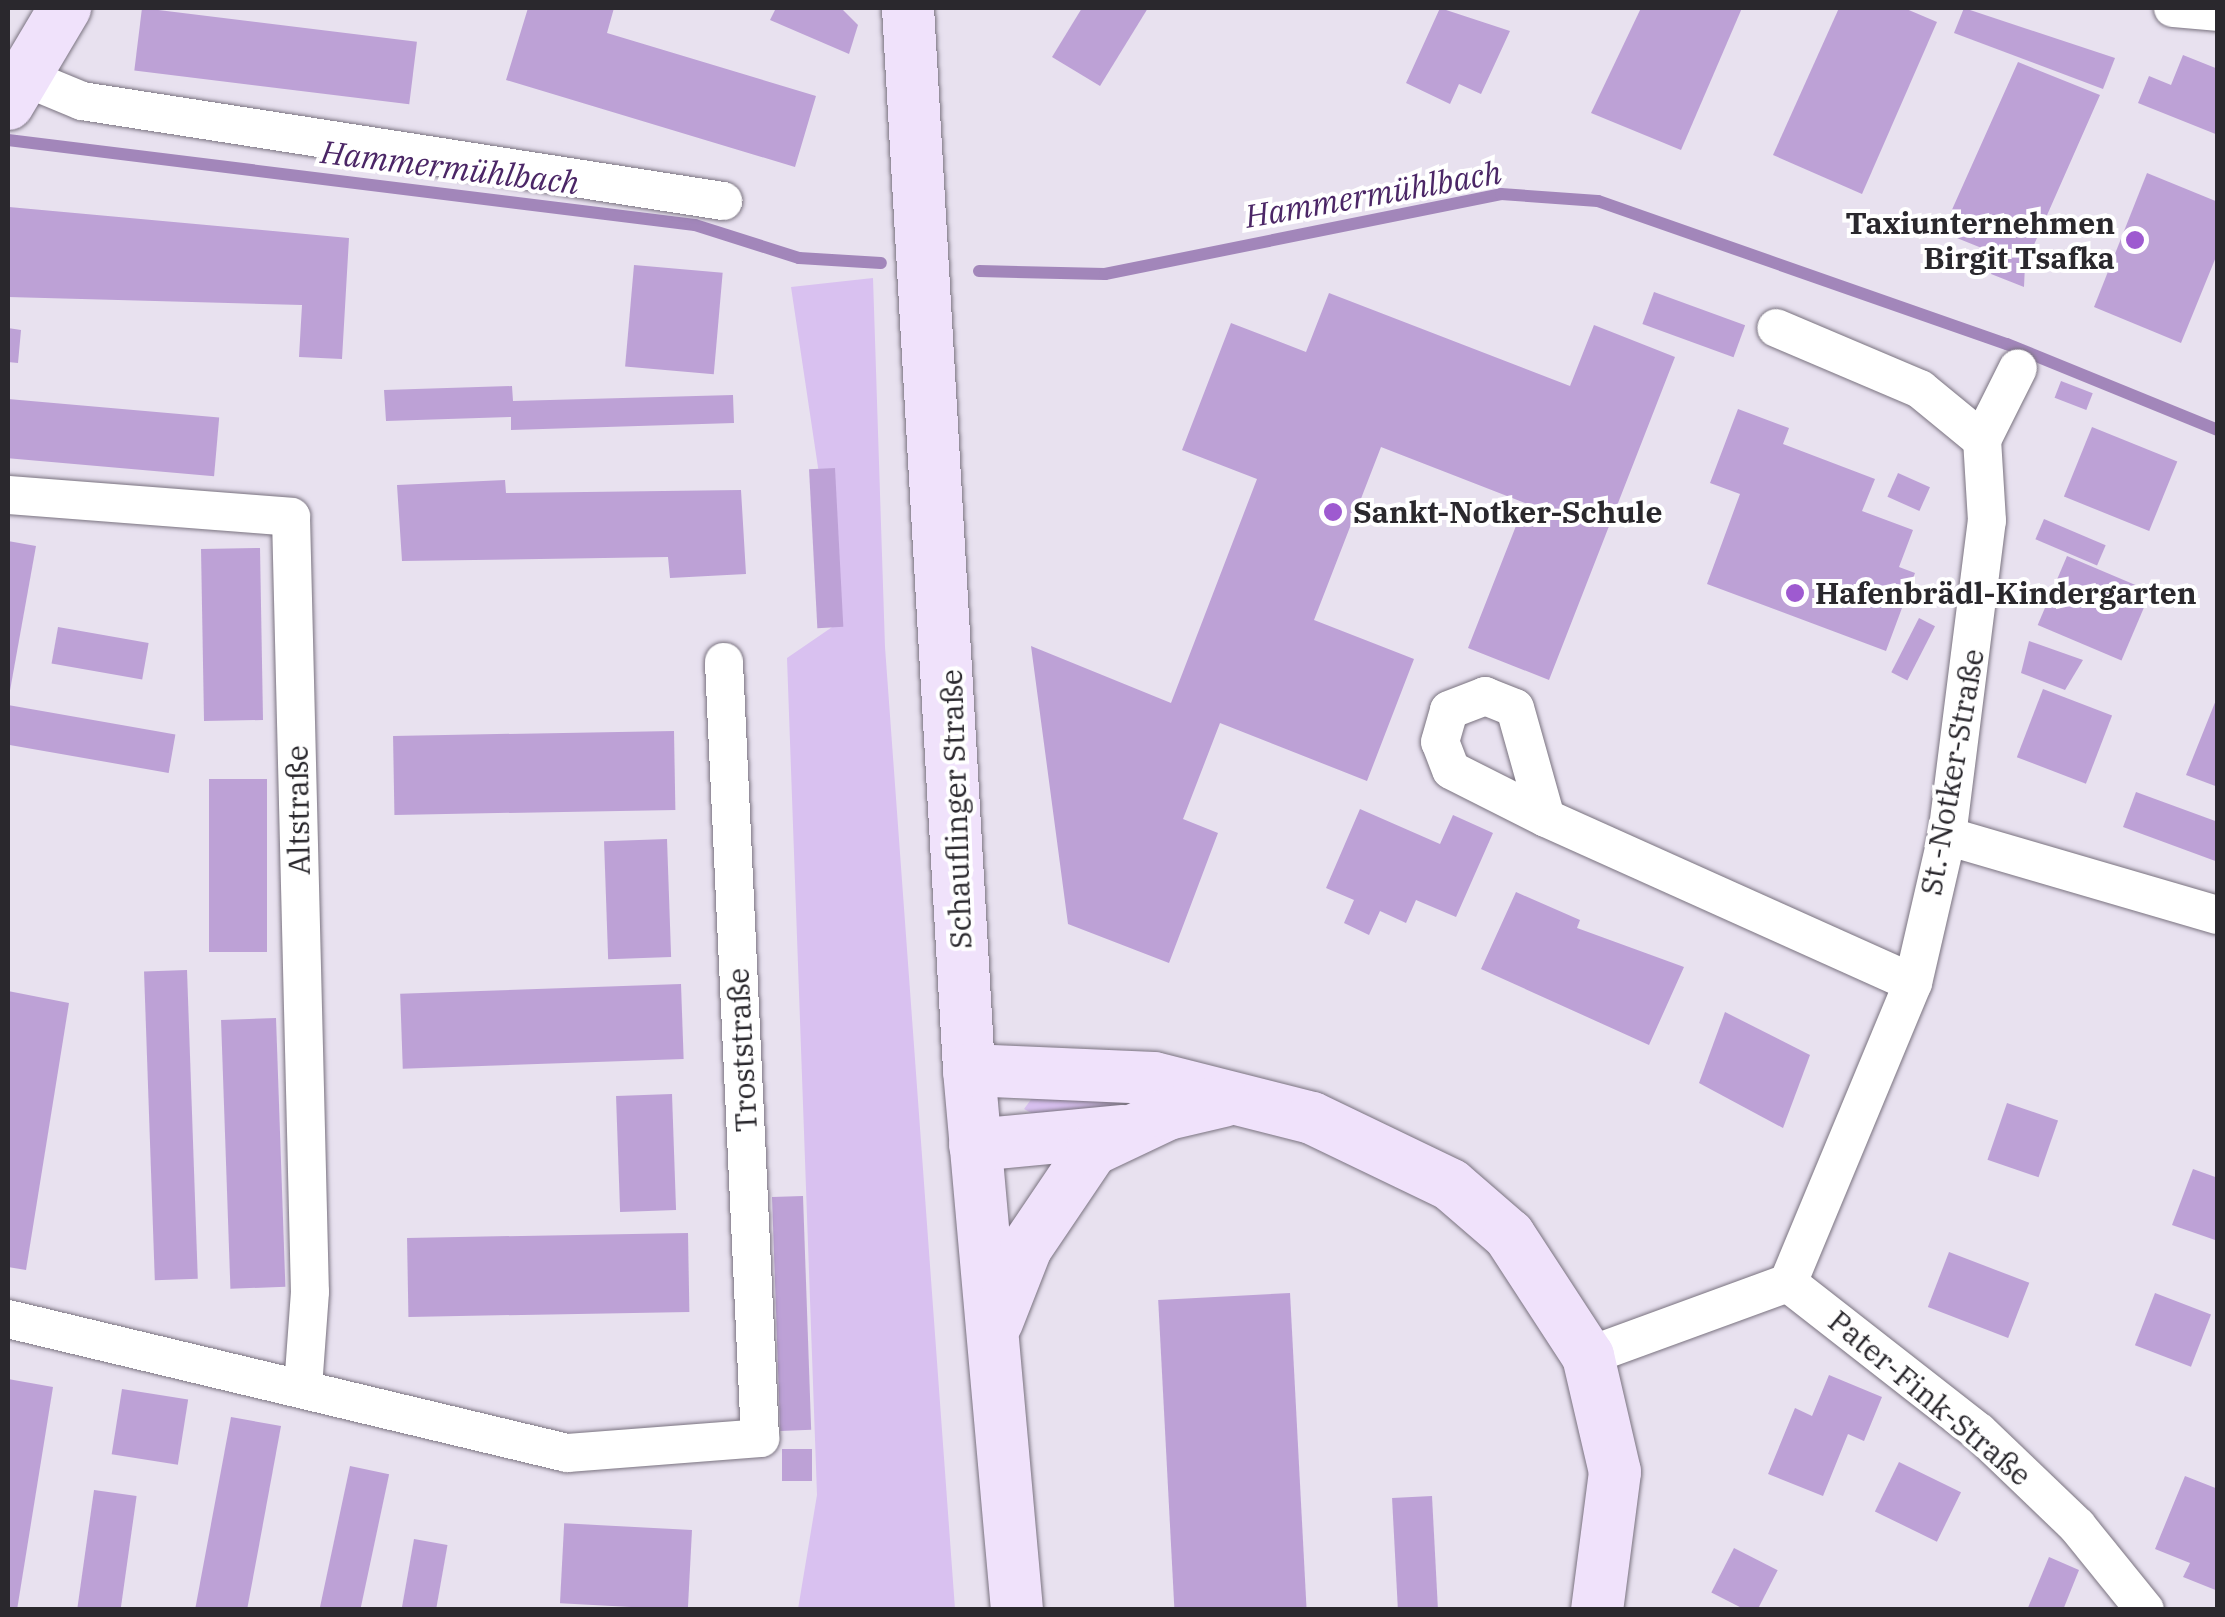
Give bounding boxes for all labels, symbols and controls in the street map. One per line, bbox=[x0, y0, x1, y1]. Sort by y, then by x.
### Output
water label: Hammermühlbach bbox=[319, 132, 581, 202]
water label: Hammermühlbach bbox=[1242, 153, 1504, 235]
place label: Taxiunternehmen Birgit Tsafka bbox=[1846, 205, 2115, 276]
marker: Taxiunternehmen Birgit Tsafka bbox=[2124, 229, 2146, 251]
place label: Sankt-Notker-Schule bbox=[1353, 494, 1662, 530]
marker: Sankt-Notker-Schule bbox=[1322, 501, 1344, 523]
place label: Hafenbrädl-Kindergarten bbox=[1815, 575, 2197, 611]
marker: Hafenbrädl-Kindergarten bbox=[1784, 582, 1806, 604]
street label: St.-Notker-Straße bbox=[1913, 646, 1991, 898]
street label: Schauflinger Straße bbox=[933, 668, 979, 950]
street label: Altstraße bbox=[279, 745, 317, 875]
street label: Troststraße bbox=[720, 967, 764, 1133]
street label: Pater-Fink-Straße bbox=[1821, 1303, 2039, 1493]

